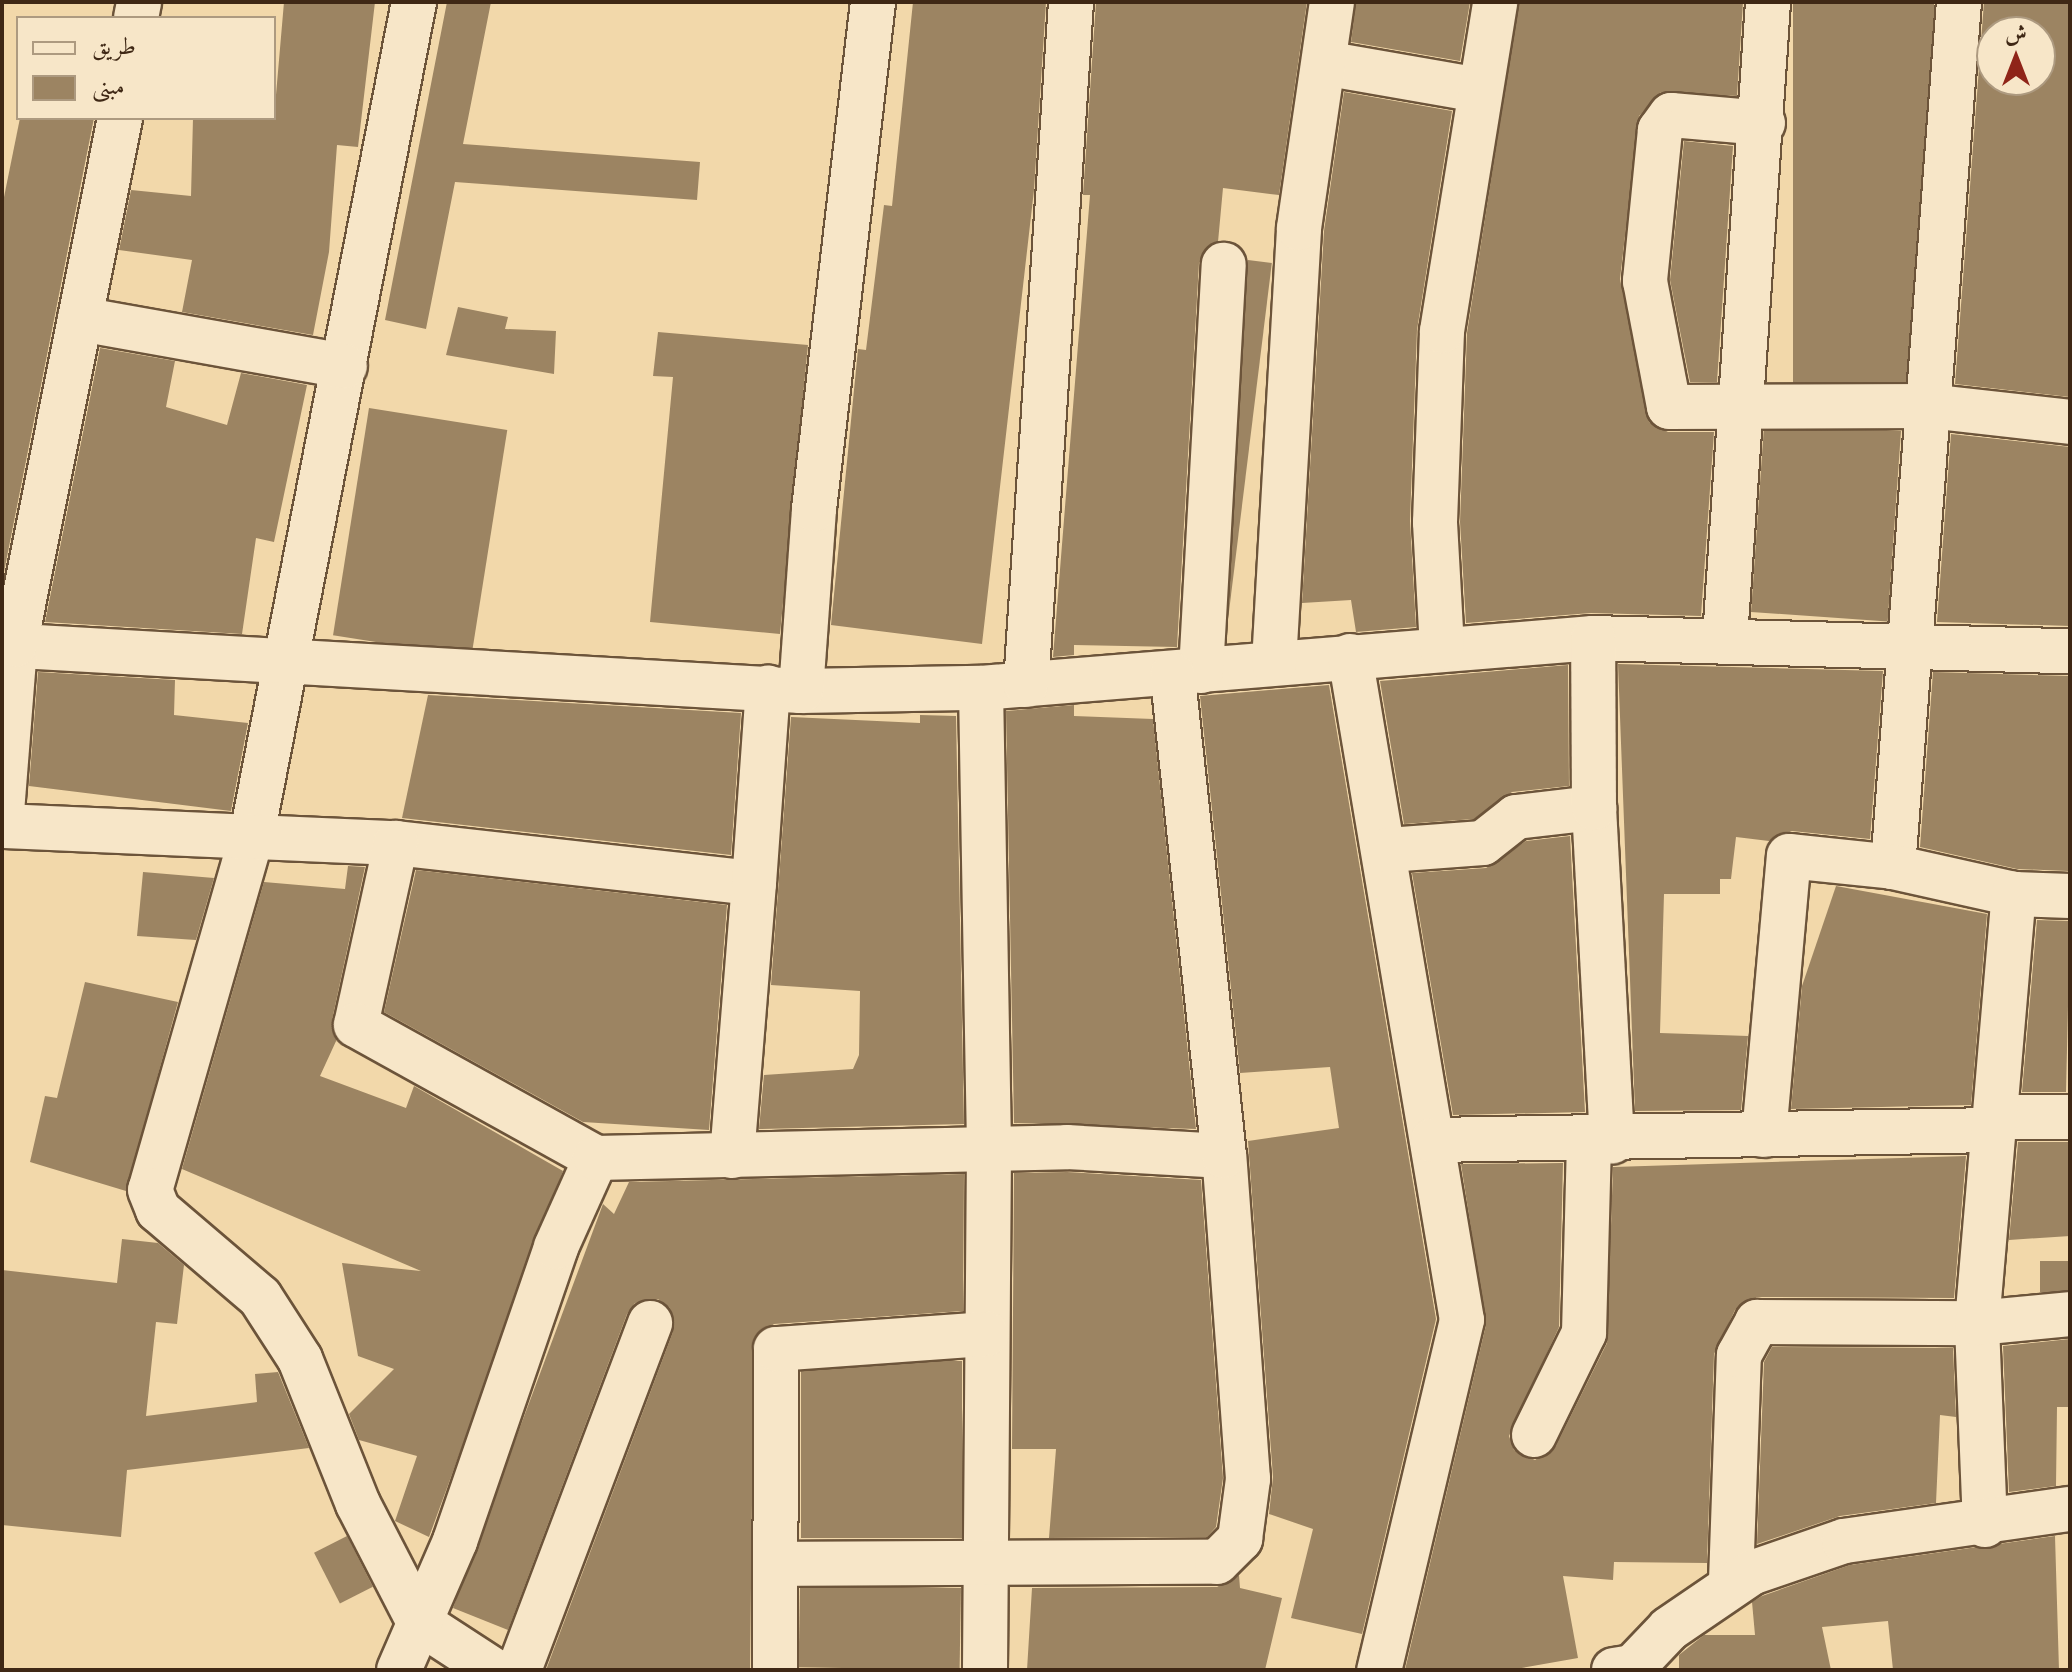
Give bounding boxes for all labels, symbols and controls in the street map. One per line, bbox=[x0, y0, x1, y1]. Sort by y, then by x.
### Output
legend bbox=[16, 16, 276, 120]
north arrow bbox=[1976, 16, 2056, 96]
text: ش bbox=[2005, 19, 2027, 49]
text: طريق bbox=[92, 30, 136, 62]
text: مبنى bbox=[92, 70, 125, 102]

